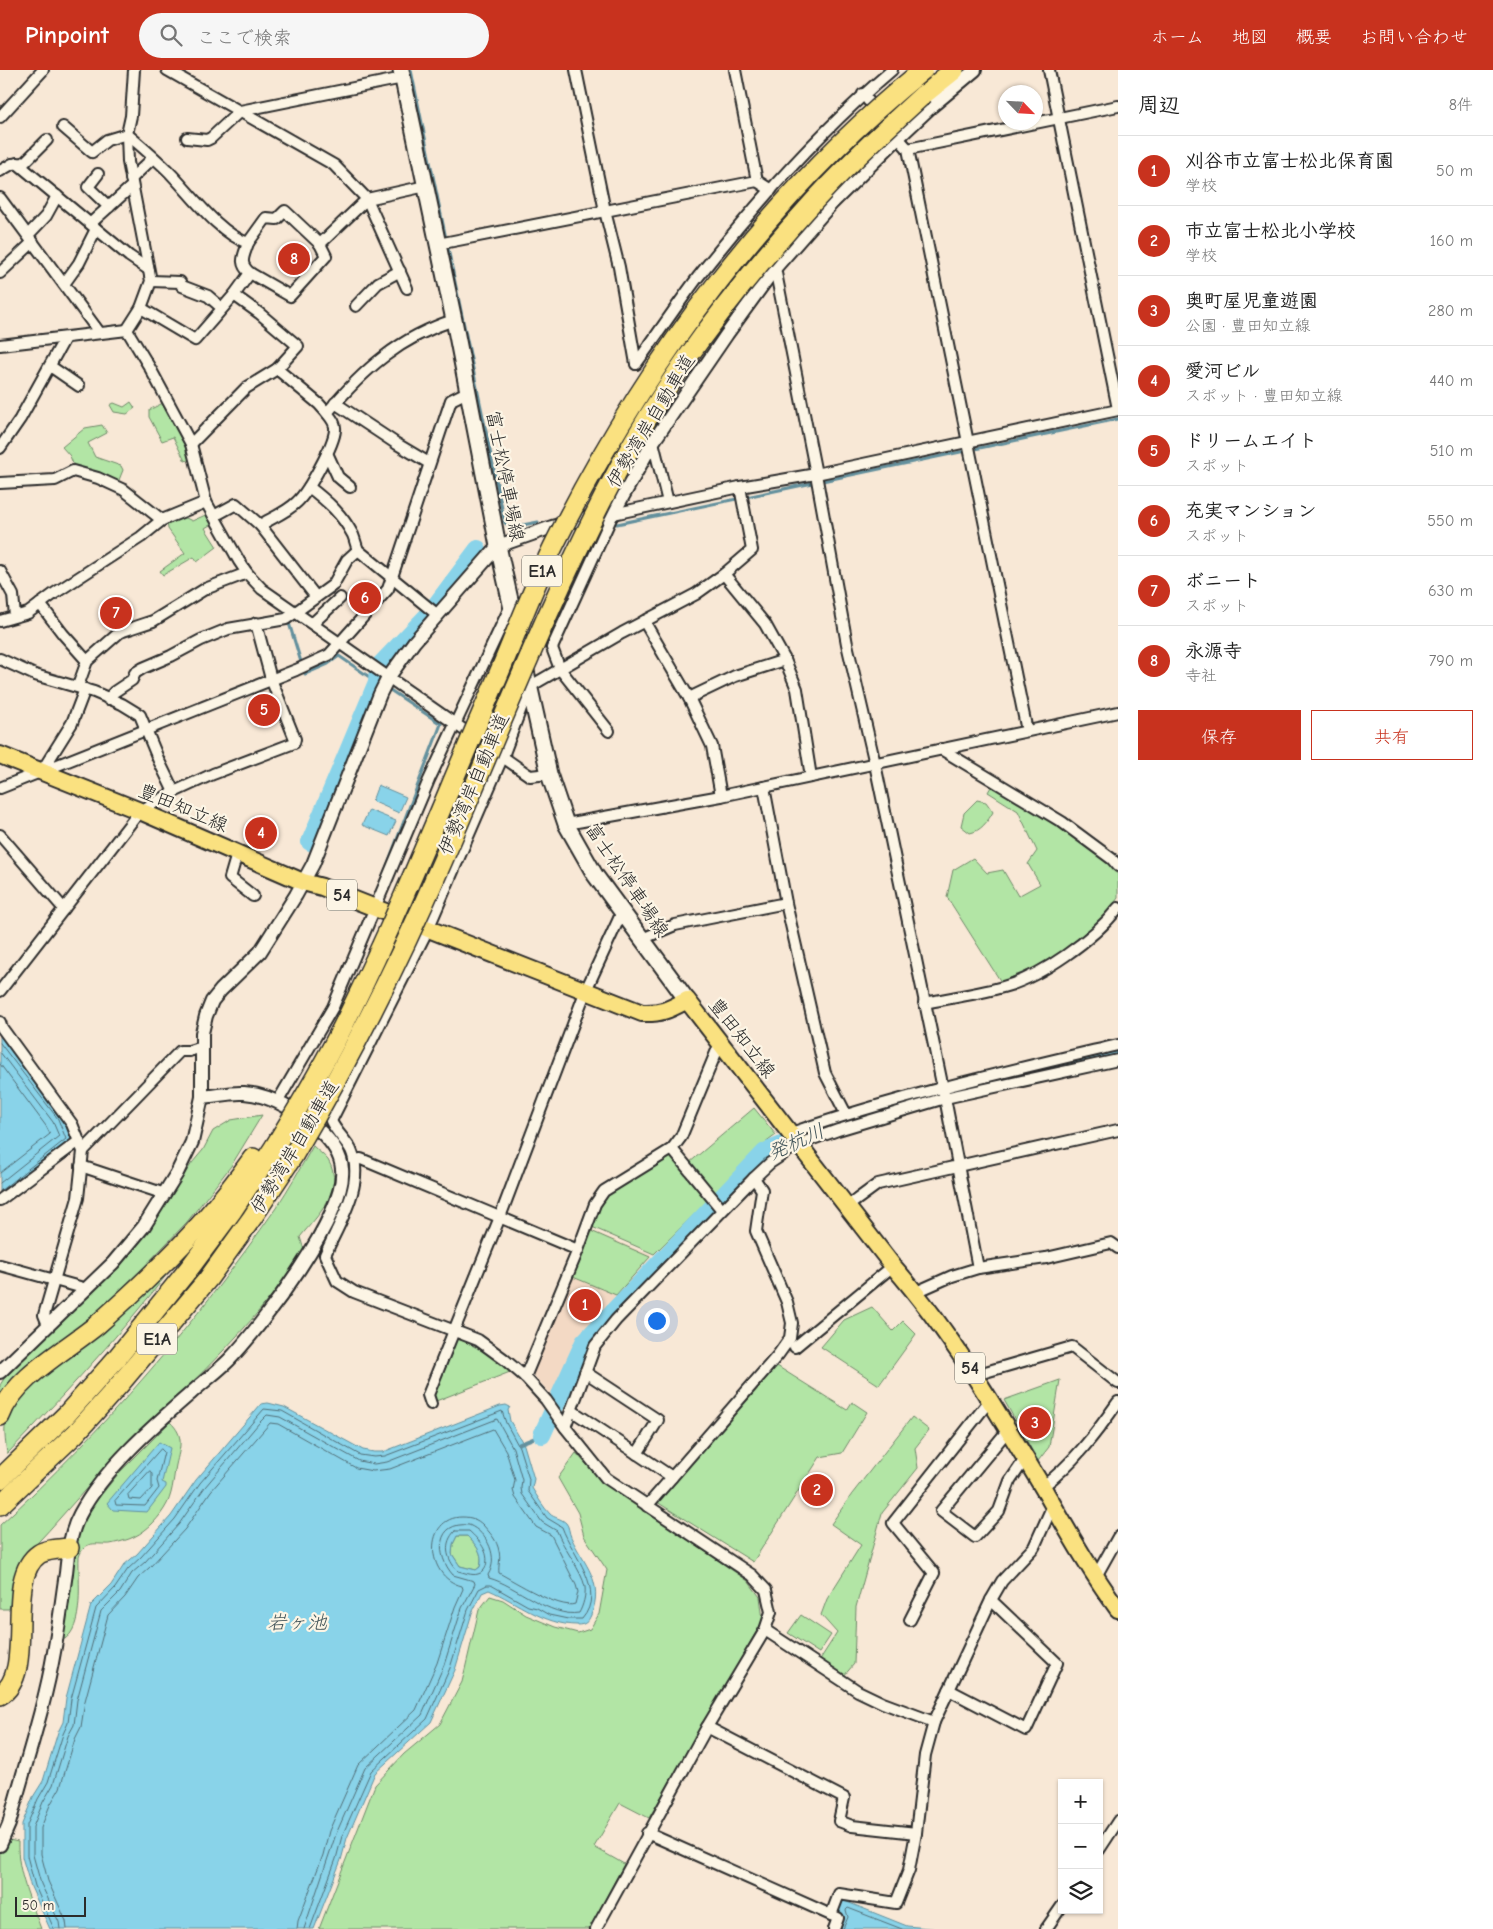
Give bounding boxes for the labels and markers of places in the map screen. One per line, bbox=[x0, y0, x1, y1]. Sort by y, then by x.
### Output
pin: 8 bbox=[278, 240, 310, 278]
pin: 6 bbox=[349, 579, 381, 617]
pin: 7 bbox=[100, 594, 132, 632]
pin: 5 bbox=[248, 691, 280, 729]
pin: 4 bbox=[245, 814, 277, 852]
pin: 1 bbox=[569, 1286, 601, 1324]
pin: 3 bbox=[1019, 1404, 1051, 1442]
pin: 2 bbox=[801, 1471, 833, 1509]

